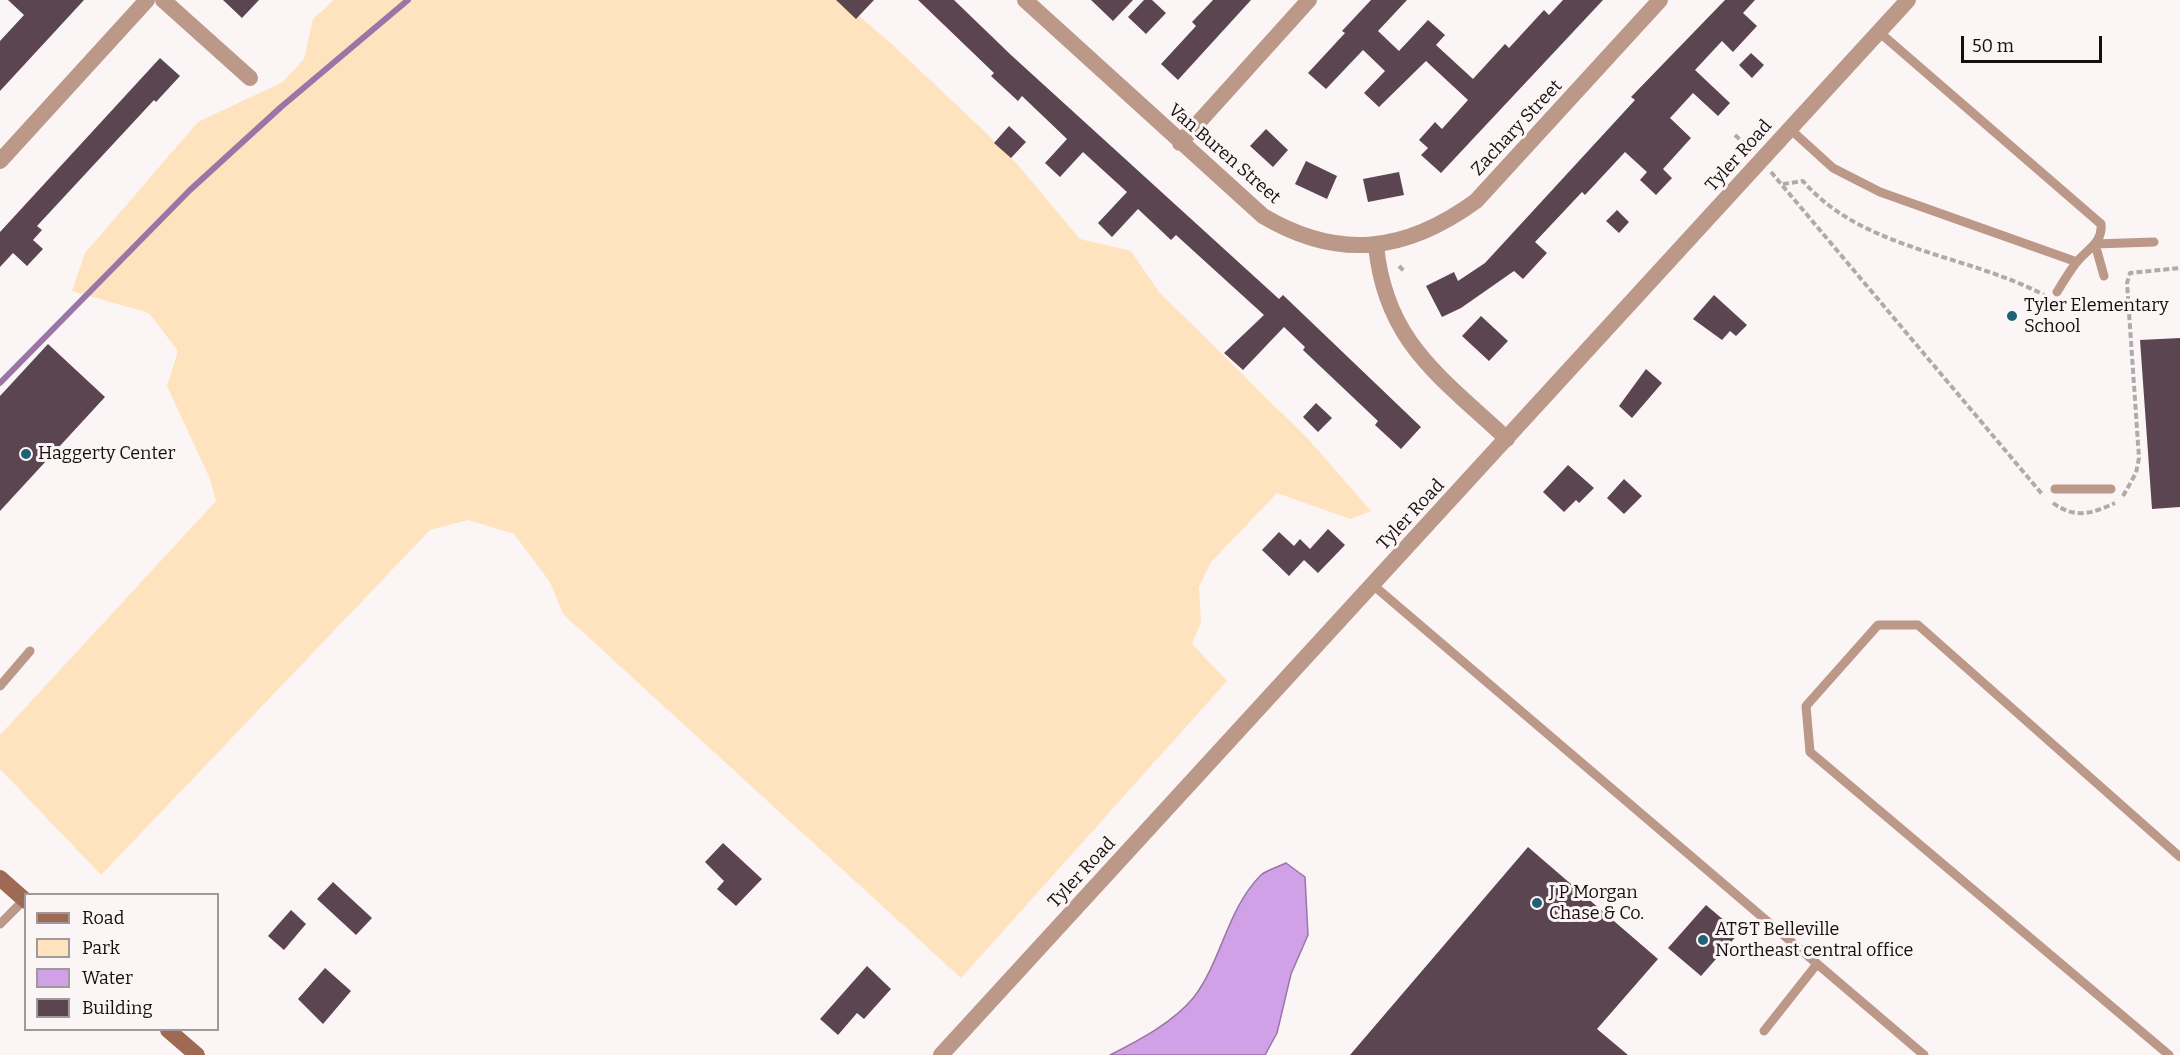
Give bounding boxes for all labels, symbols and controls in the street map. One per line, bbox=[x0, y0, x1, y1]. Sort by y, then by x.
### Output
scale bar bbox=[1964, 24, 2105, 62]
text: 50 m bbox=[1972, 35, 2014, 57]
street label: Zachary Street bbox=[1467, 76, 1567, 180]
street label: Van Buren Street bbox=[1164, 99, 1284, 209]
street label: Tyler Road bbox=[1701, 116, 1777, 196]
place label: Tyler Elementary School bbox=[2024, 295, 2169, 338]
marker: Tyler Elementary School bbox=[2005, 309, 2019, 323]
place label: Haggerty Center bbox=[38, 443, 176, 465]
marker: Haggerty Center bbox=[19, 447, 33, 461]
street label: Tyler Road bbox=[1373, 475, 1449, 555]
street label: Tyler Road bbox=[1044, 833, 1120, 913]
place label: J P Morgan Chase & Co. bbox=[1549, 882, 1644, 924]
legend bbox=[24, 893, 219, 1031]
marker: J P Morgan Chase & Co. bbox=[1530, 896, 1544, 910]
text: Road bbox=[82, 907, 124, 929]
place label: AT&T Belleville Northeast central office bbox=[1715, 919, 1913, 962]
marker: AT&T Belleville Northeast central office bbox=[1696, 933, 1710, 947]
text: Park bbox=[82, 937, 120, 959]
text: Water bbox=[82, 967, 133, 989]
text: Building bbox=[82, 997, 153, 1019]

